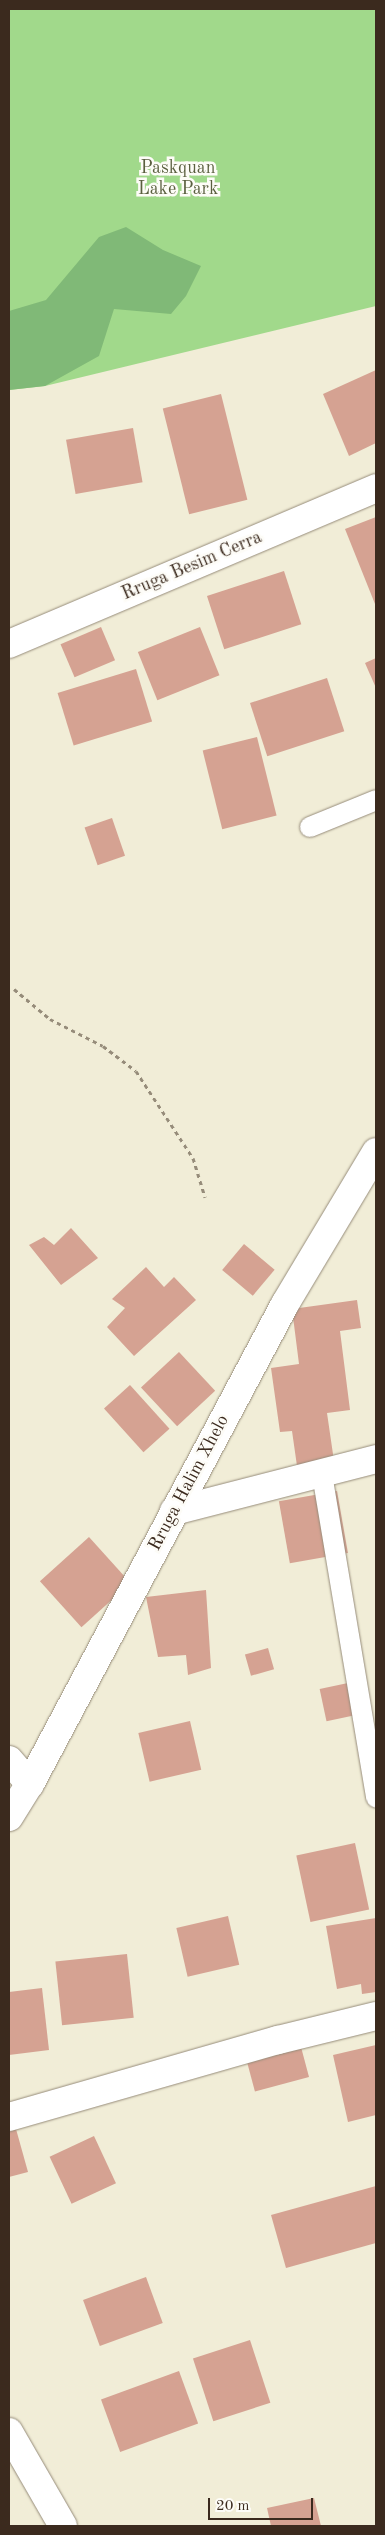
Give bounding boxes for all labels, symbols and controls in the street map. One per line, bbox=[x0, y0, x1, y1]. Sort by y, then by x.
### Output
park label: Paskquan Lake Park bbox=[138, 158, 218, 200]
street label: Rruga Besim Cerra bbox=[119, 527, 265, 605]
street label: Rruga Halim Xhelo bbox=[144, 1411, 234, 1555]
scale bar bbox=[210, 2488, 315, 2520]
text: 20 m bbox=[216, 2499, 250, 2514]

